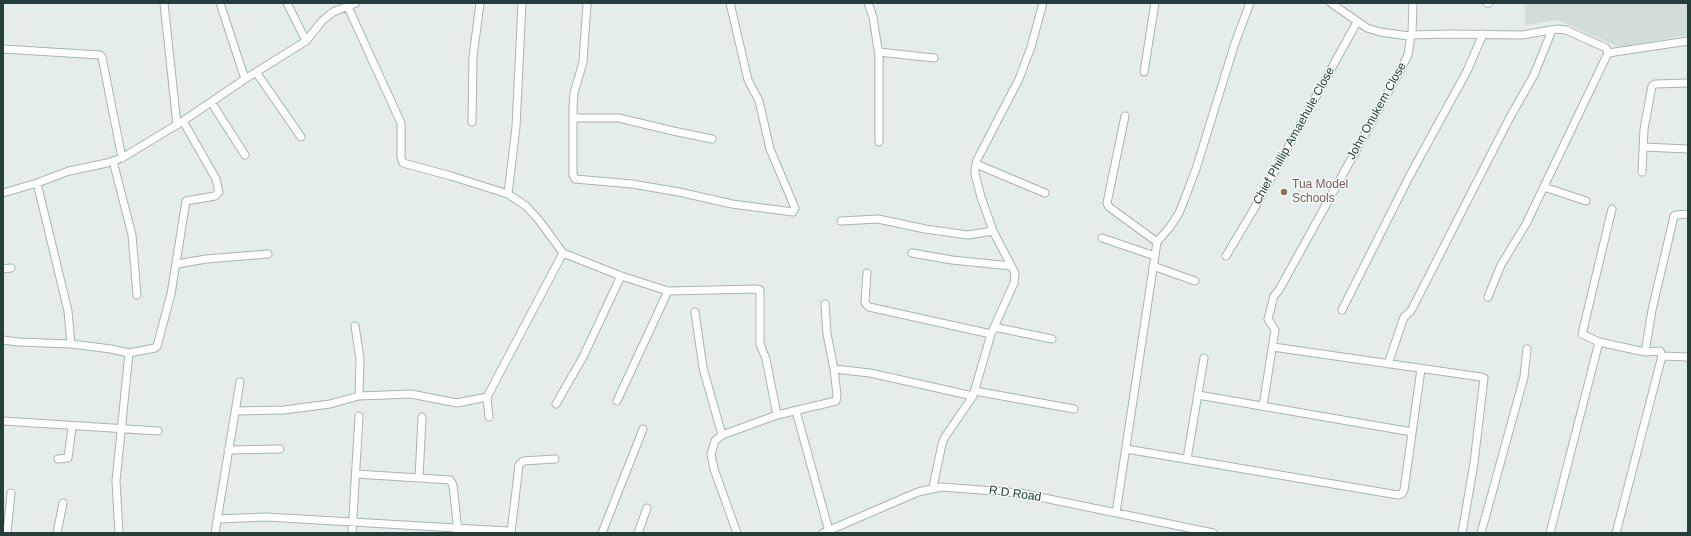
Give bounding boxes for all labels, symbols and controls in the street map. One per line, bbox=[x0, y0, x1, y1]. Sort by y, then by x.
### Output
street label: John Onukem Close bbox=[1344, 60, 1410, 162]
street label: Chief Phillip Amaehule Close bbox=[1250, 65, 1338, 207]
place label: Tua Model Schools bbox=[1292, 178, 1348, 206]
marker: Tua Model Schools bbox=[1279, 187, 1289, 197]
street label: R.D Road bbox=[988, 483, 1042, 505]

